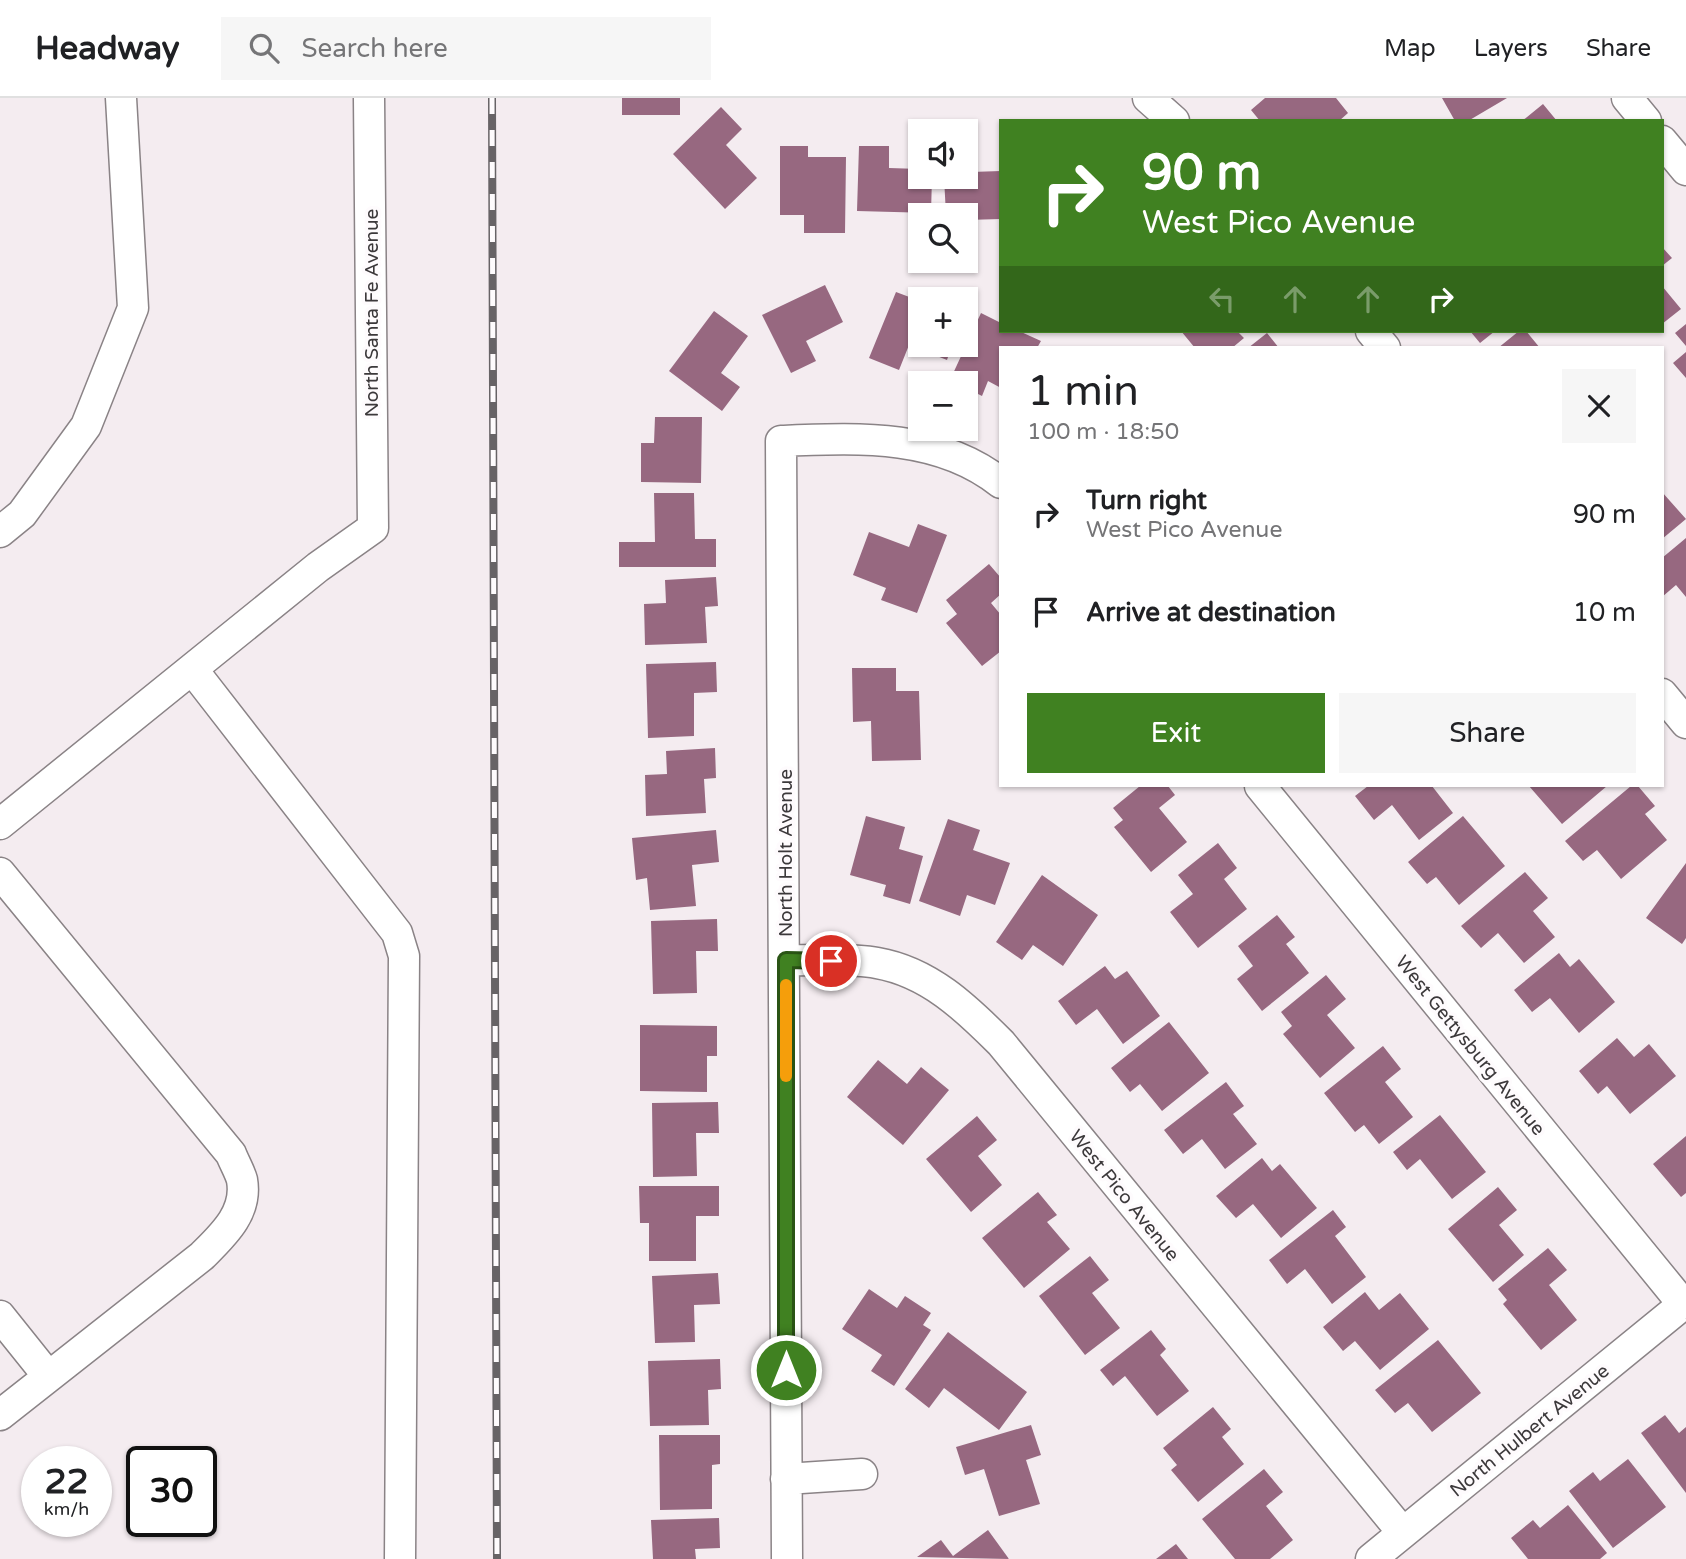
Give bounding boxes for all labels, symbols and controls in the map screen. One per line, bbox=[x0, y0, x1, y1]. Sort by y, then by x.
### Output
search box bbox=[221, 17, 711, 80]
text: Headway bbox=[35, 29, 179, 68]
icon: search bbox=[245, 29, 283, 67]
text: Search here bbox=[301, 33, 448, 64]
text: Map bbox=[1384, 34, 1436, 63]
text: Layers bbox=[1474, 34, 1548, 63]
text: Share bbox=[1586, 34, 1651, 63]
map controls bbox=[908, 119, 978, 441]
button: sound bbox=[908, 119, 978, 189]
text: 90 m bbox=[1142, 144, 1261, 203]
icon: right bbox=[1027, 147, 1118, 238]
button: search bbox=[908, 203, 978, 273]
text: West Pico Avenue bbox=[1142, 204, 1415, 242]
street label: North Santa Fe Avenue bbox=[361, 209, 383, 417]
icon: left bbox=[1203, 280, 1241, 318]
icon: ahead bbox=[1276, 280, 1314, 318]
icon: ahead bbox=[1349, 280, 1387, 318]
icon: right bbox=[1422, 280, 1460, 318]
button: + bbox=[908, 287, 978, 357]
text: 1 min bbox=[1027, 366, 1139, 417]
button: close bbox=[1562, 369, 1636, 443]
button: − bbox=[908, 371, 978, 441]
text: 100 m · 18:50 bbox=[1027, 418, 1179, 446]
text: Turn right bbox=[1086, 485, 1207, 516]
icon: right bbox=[1027, 495, 1065, 533]
text: 90 m bbox=[1573, 499, 1636, 530]
text: West Pico Avenue bbox=[1086, 516, 1282, 544]
icon: arrive bbox=[1027, 593, 1065, 631]
text: Arrive at destination bbox=[1086, 597, 1336, 628]
text: 10 m bbox=[1573, 597, 1636, 628]
button: Exit bbox=[1027, 693, 1325, 773]
button: Share bbox=[1339, 693, 1636, 773]
street label: North Holt Avenue bbox=[775, 769, 797, 937]
pin bbox=[801, 931, 861, 991]
icon: arrive bbox=[812, 942, 850, 980]
street label: West Gettysburg Avenue bbox=[1391, 951, 1549, 1140]
street label: West Pico Avenue bbox=[1065, 1126, 1184, 1266]
position arrow bbox=[749, 1333, 823, 1407]
street label: North Hulbert Avenue bbox=[1446, 1360, 1614, 1502]
speed limit sign: 30 bbox=[126, 1446, 217, 1537]
text: 22 bbox=[45, 1461, 88, 1503]
text: km/h bbox=[44, 1498, 89, 1520]

